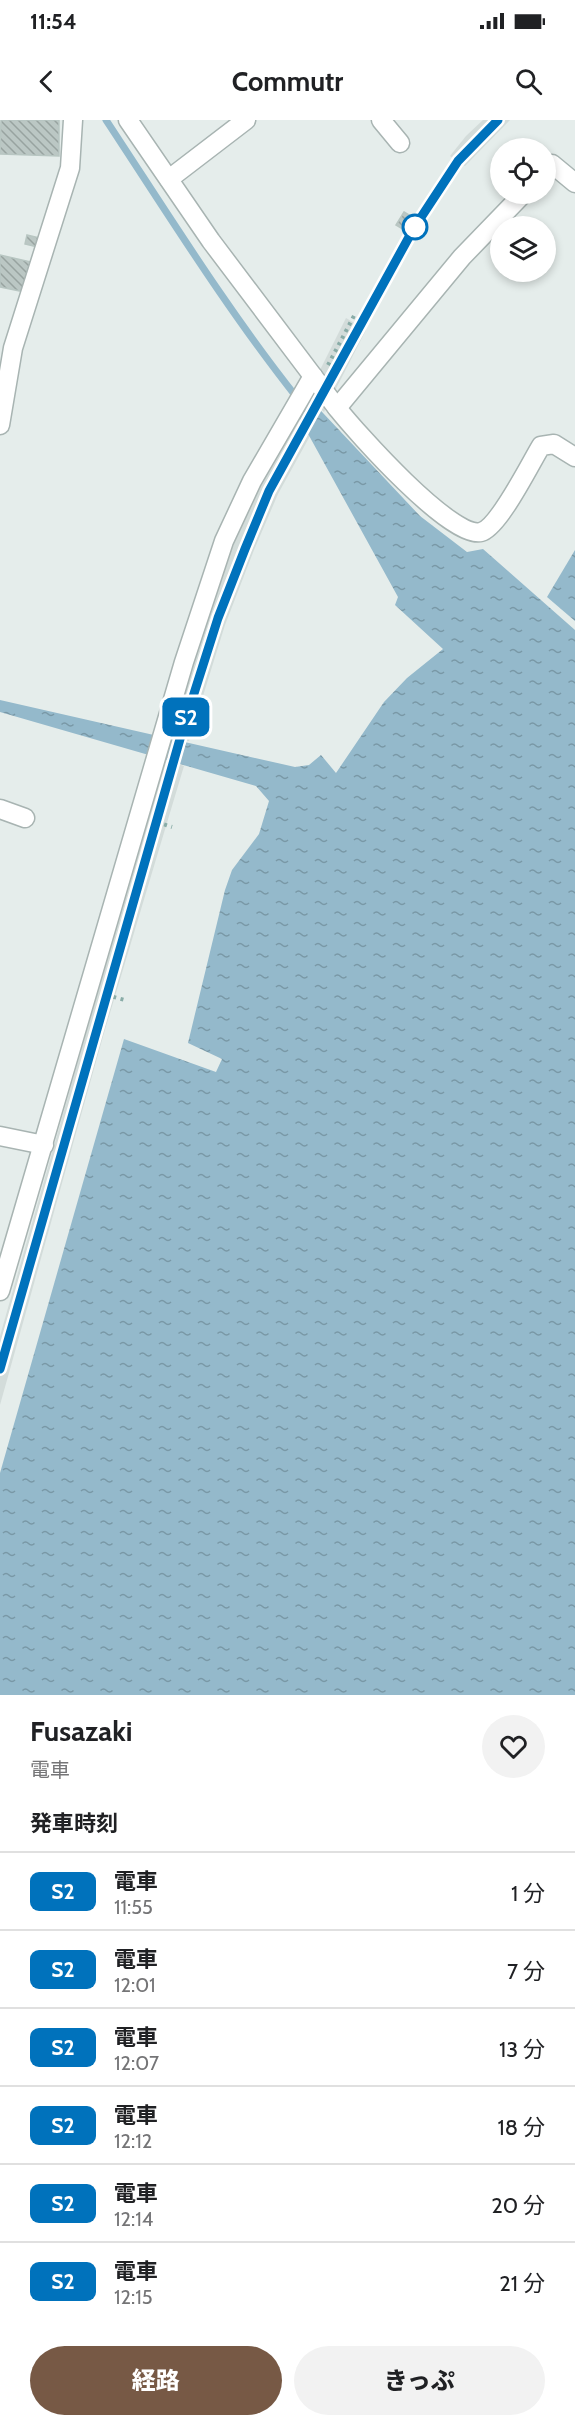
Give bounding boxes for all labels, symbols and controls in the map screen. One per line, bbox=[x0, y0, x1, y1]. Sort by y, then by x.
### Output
text: 11:54 bbox=[30, 8, 77, 35]
icon: back bbox=[30, 65, 63, 98]
text: Commutr bbox=[232, 65, 343, 98]
icon: search bbox=[512, 65, 545, 98]
map controls bbox=[490, 138, 556, 282]
button: locate bbox=[490, 138, 556, 204]
unlabelled marker bbox=[402, 214, 428, 240]
button: layers bbox=[490, 216, 556, 282]
line badge: S2 bbox=[159, 698, 213, 736]
text: S2 bbox=[174, 705, 198, 730]
text: Fusazaki bbox=[30, 1714, 133, 1748]
button: heart bbox=[482, 1715, 545, 1778]
text: 電車 bbox=[30, 1758, 70, 1782]
text: 発車時刻 bbox=[30, 1810, 118, 1837]
text: 電車 bbox=[114, 1868, 158, 1895]
text: S2 bbox=[51, 1879, 75, 1904]
text: 1 分 bbox=[511, 1880, 545, 1907]
text: 11:55 bbox=[114, 1895, 153, 1919]
text: 電車 bbox=[114, 1946, 158, 1973]
text: S2 bbox=[51, 1957, 75, 1982]
text: 7 分 bbox=[507, 1958, 545, 1985]
text: 12:01 bbox=[114, 1973, 156, 1997]
text: 電車 bbox=[114, 2024, 158, 2051]
text: S2 bbox=[51, 2035, 75, 2060]
text: 13 分 bbox=[499, 2036, 545, 2063]
text: 12:07 bbox=[114, 2051, 159, 2075]
text: 電車 bbox=[114, 2102, 158, 2129]
text: S2 bbox=[51, 2113, 75, 2138]
text: 18 分 bbox=[498, 2114, 545, 2141]
text: 12:12 bbox=[114, 2129, 152, 2153]
text: 電車 bbox=[114, 2180, 158, 2207]
text: S2 bbox=[51, 2191, 75, 2216]
text: 20 分 bbox=[491, 2192, 545, 2219]
text: 12:14 bbox=[114, 2207, 153, 2231]
text: 電車 bbox=[114, 2258, 158, 2285]
text: S2 bbox=[51, 2269, 75, 2294]
text: 21 分 bbox=[499, 2270, 545, 2297]
text: 12:15 bbox=[114, 2285, 153, 2309]
button: 経路 bbox=[30, 2346, 282, 2415]
button: きっぷ bbox=[294, 2346, 545, 2415]

